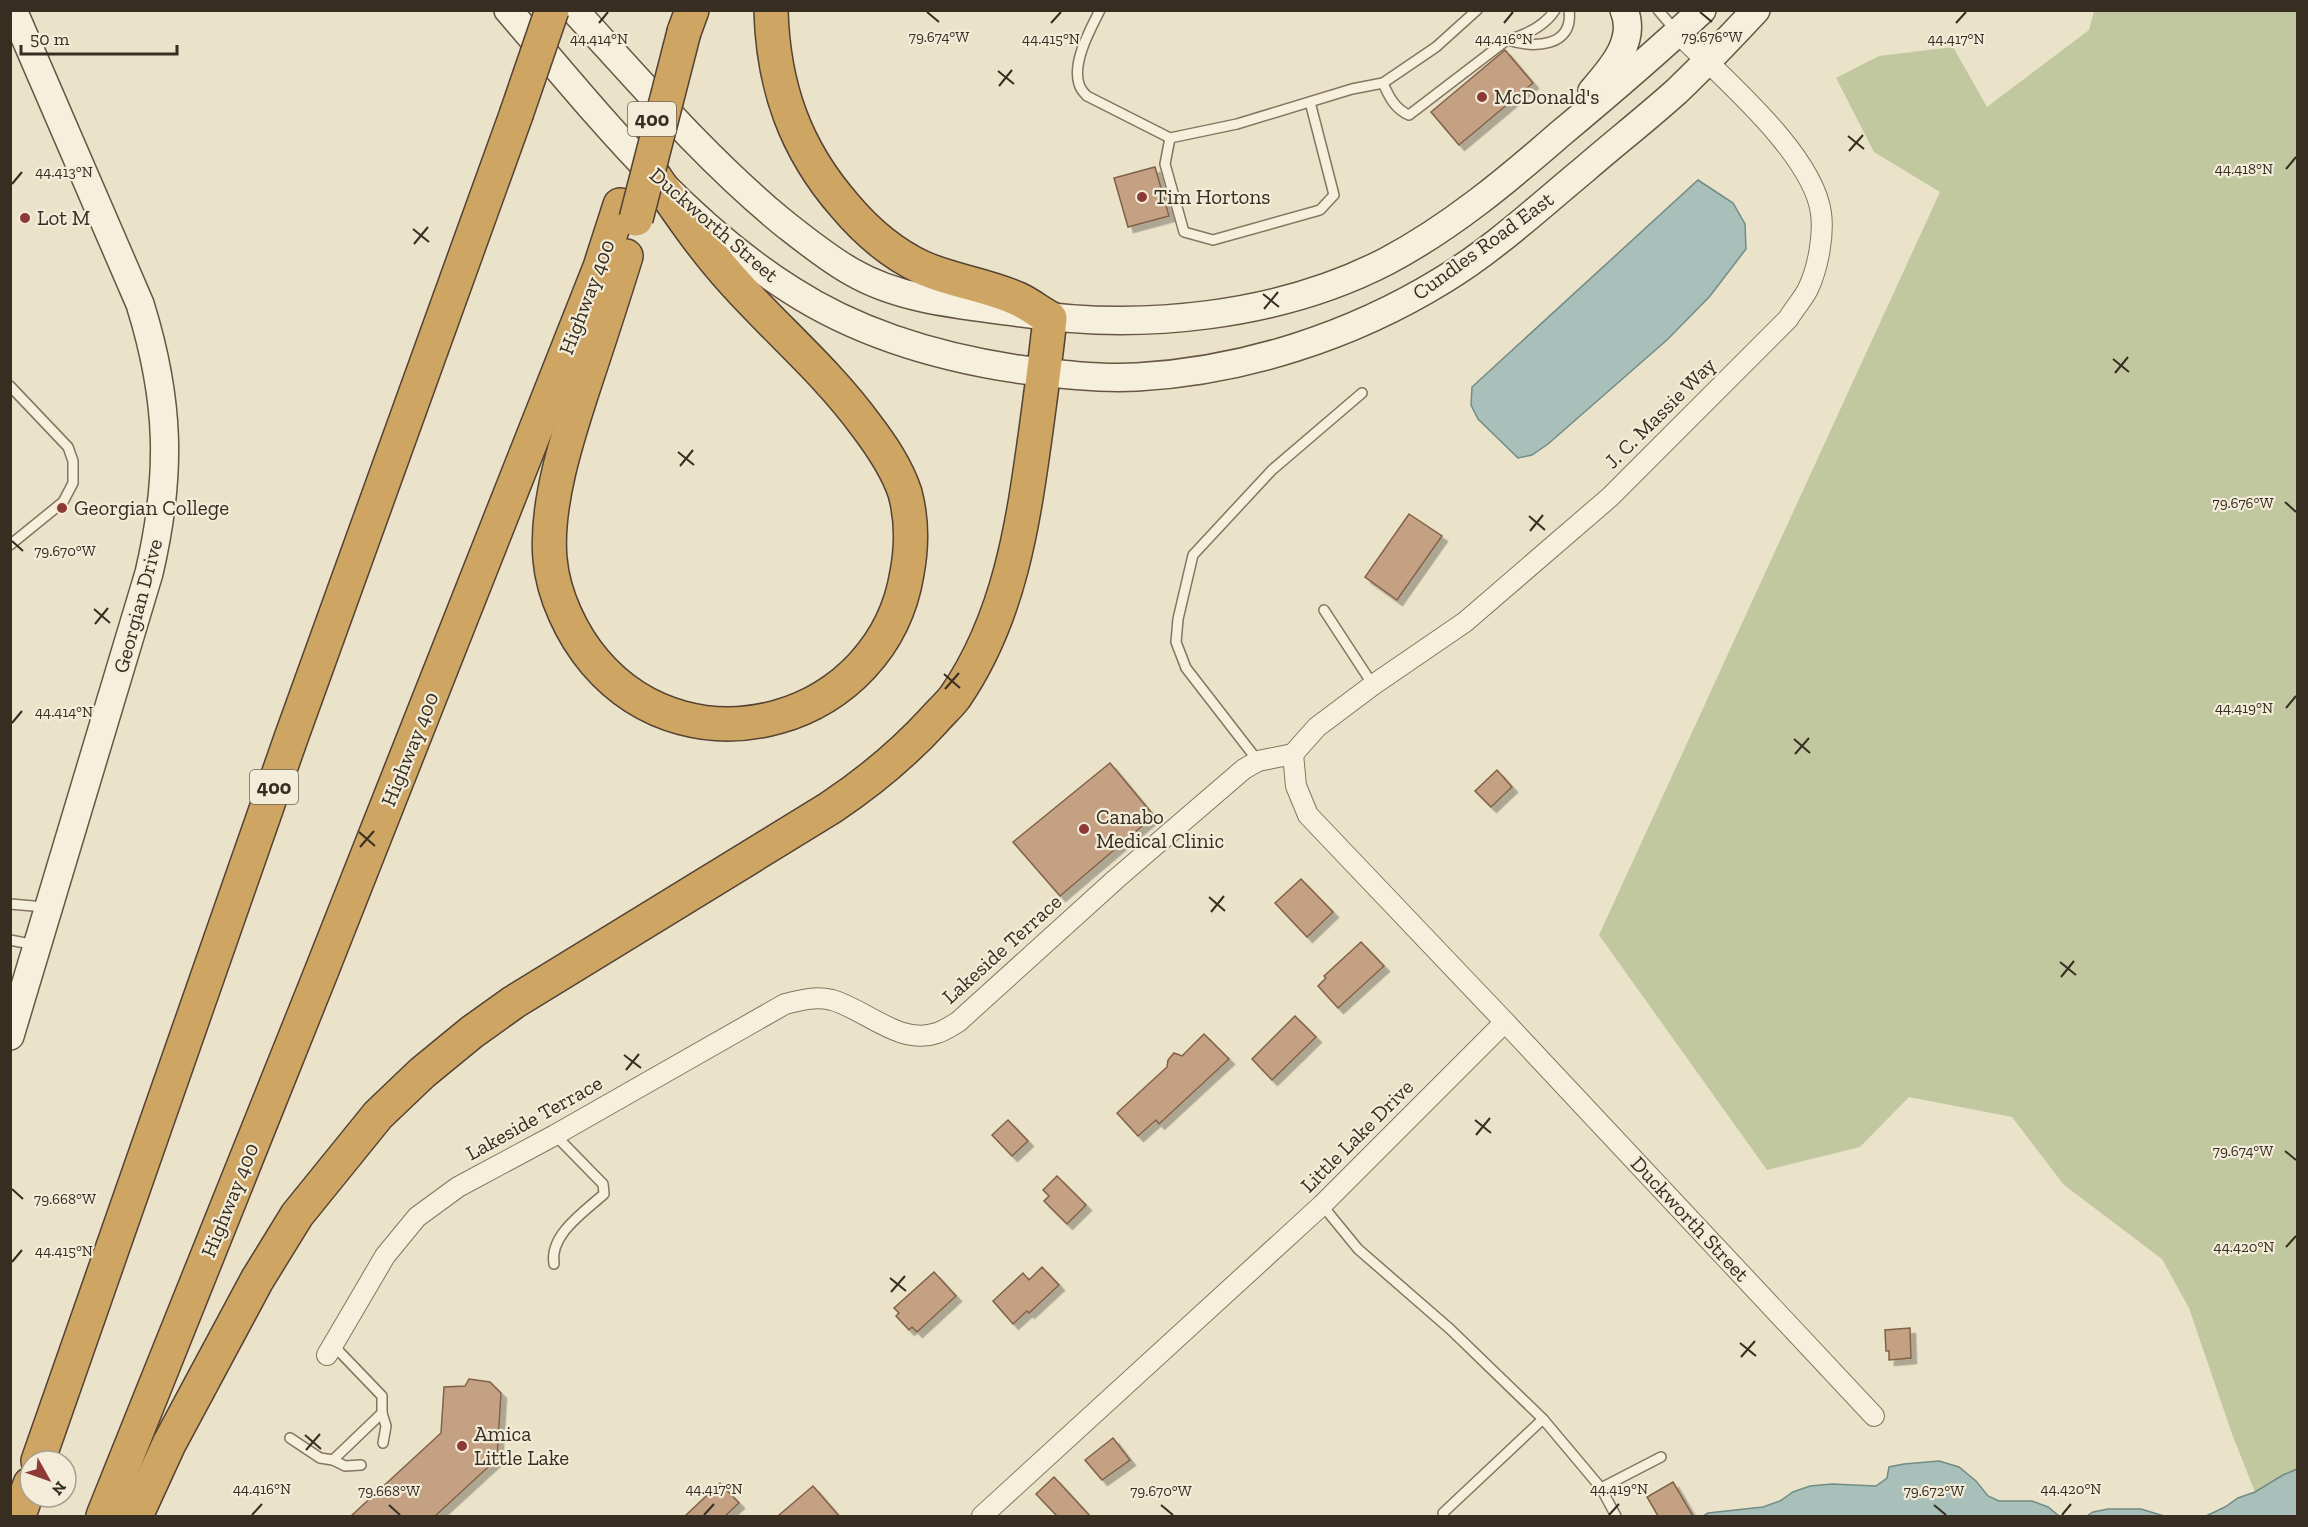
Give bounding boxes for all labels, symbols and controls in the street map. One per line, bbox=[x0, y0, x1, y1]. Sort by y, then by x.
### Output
scale bar bbox=[21, 18, 177, 56]
text: 50 m bbox=[30, 28, 70, 50]
text: 79.674°W bbox=[909, 28, 969, 46]
text: 79.676°W bbox=[1682, 28, 1742, 46]
text: 44.414°N bbox=[570, 30, 628, 48]
text: 44.415°N bbox=[1022, 30, 1080, 48]
text: 44.416°N bbox=[1475, 30, 1533, 48]
text: 44.417°N bbox=[1927, 30, 1985, 48]
place label: McDonald's bbox=[1494, 84, 1599, 109]
marker: McDonald's bbox=[1475, 90, 1489, 104]
road number: 400 bbox=[628, 102, 676, 136]
text: 44.418°N bbox=[2215, 160, 2273, 178]
street label: Duckworth Street bbox=[645, 162, 784, 287]
text: 44.413°N bbox=[35, 163, 93, 181]
place label: Tim Hortons bbox=[1154, 184, 1271, 209]
street label: Cundles Road East bbox=[1408, 186, 1558, 305]
marker: Tim Hortons bbox=[1135, 190, 1149, 204]
place label: Lot M bbox=[37, 205, 90, 230]
marker: Lot M bbox=[18, 211, 32, 225]
street label: Highway 400 bbox=[553, 236, 620, 358]
street label: J. C. Massie Way bbox=[1599, 352, 1721, 473]
text: 79.676°W bbox=[2213, 494, 2273, 512]
place label: Georgian College bbox=[74, 495, 229, 520]
marker: Georgian College bbox=[55, 501, 69, 515]
street label: Georgian Drive bbox=[108, 536, 167, 676]
text: 79.670°W bbox=[34, 542, 96, 560]
street label: Highway 400 bbox=[375, 688, 444, 810]
text: 44.419°N bbox=[2215, 699, 2273, 717]
text: 44.414°N bbox=[35, 703, 93, 721]
road number: 400 bbox=[250, 770, 298, 804]
place label: Canabo Medical Clinic bbox=[1096, 804, 1224, 853]
marker: Canabo Medical Clinic bbox=[1077, 822, 1091, 836]
street label: Lakeside Terrace bbox=[937, 888, 1067, 1009]
street label: Lakeside Terrace bbox=[461, 1070, 606, 1165]
street label: Little Lake Drive bbox=[1295, 1074, 1418, 1197]
street label: Highway 400 bbox=[195, 1139, 264, 1261]
text: 79.674°W bbox=[2213, 1142, 2273, 1160]
street label: Duckworth Street bbox=[1626, 1151, 1755, 1287]
text: 79.668°W bbox=[34, 1190, 96, 1208]
text: 44.420°N bbox=[2214, 1238, 2274, 1256]
text: 44.415°N bbox=[35, 1242, 93, 1260]
place label: Amica Little Lake bbox=[474, 1421, 569, 1470]
marker: Amica Little Lake bbox=[455, 1439, 469, 1453]
north arrow bbox=[18, 1449, 78, 1509]
text: N bbox=[48, 1478, 70, 1499]
text: 44.416°N bbox=[233, 1480, 291, 1498]
text: 44.417°N bbox=[685, 1480, 743, 1498]
text: 44.419°N bbox=[1590, 1480, 1648, 1498]
text: 44.420°N bbox=[2041, 1480, 2101, 1498]
text: 79.668°W bbox=[358, 1482, 420, 1500]
text: 79.670°W bbox=[1130, 1482, 1192, 1500]
text: 79.672°W bbox=[1904, 1482, 1964, 1500]

